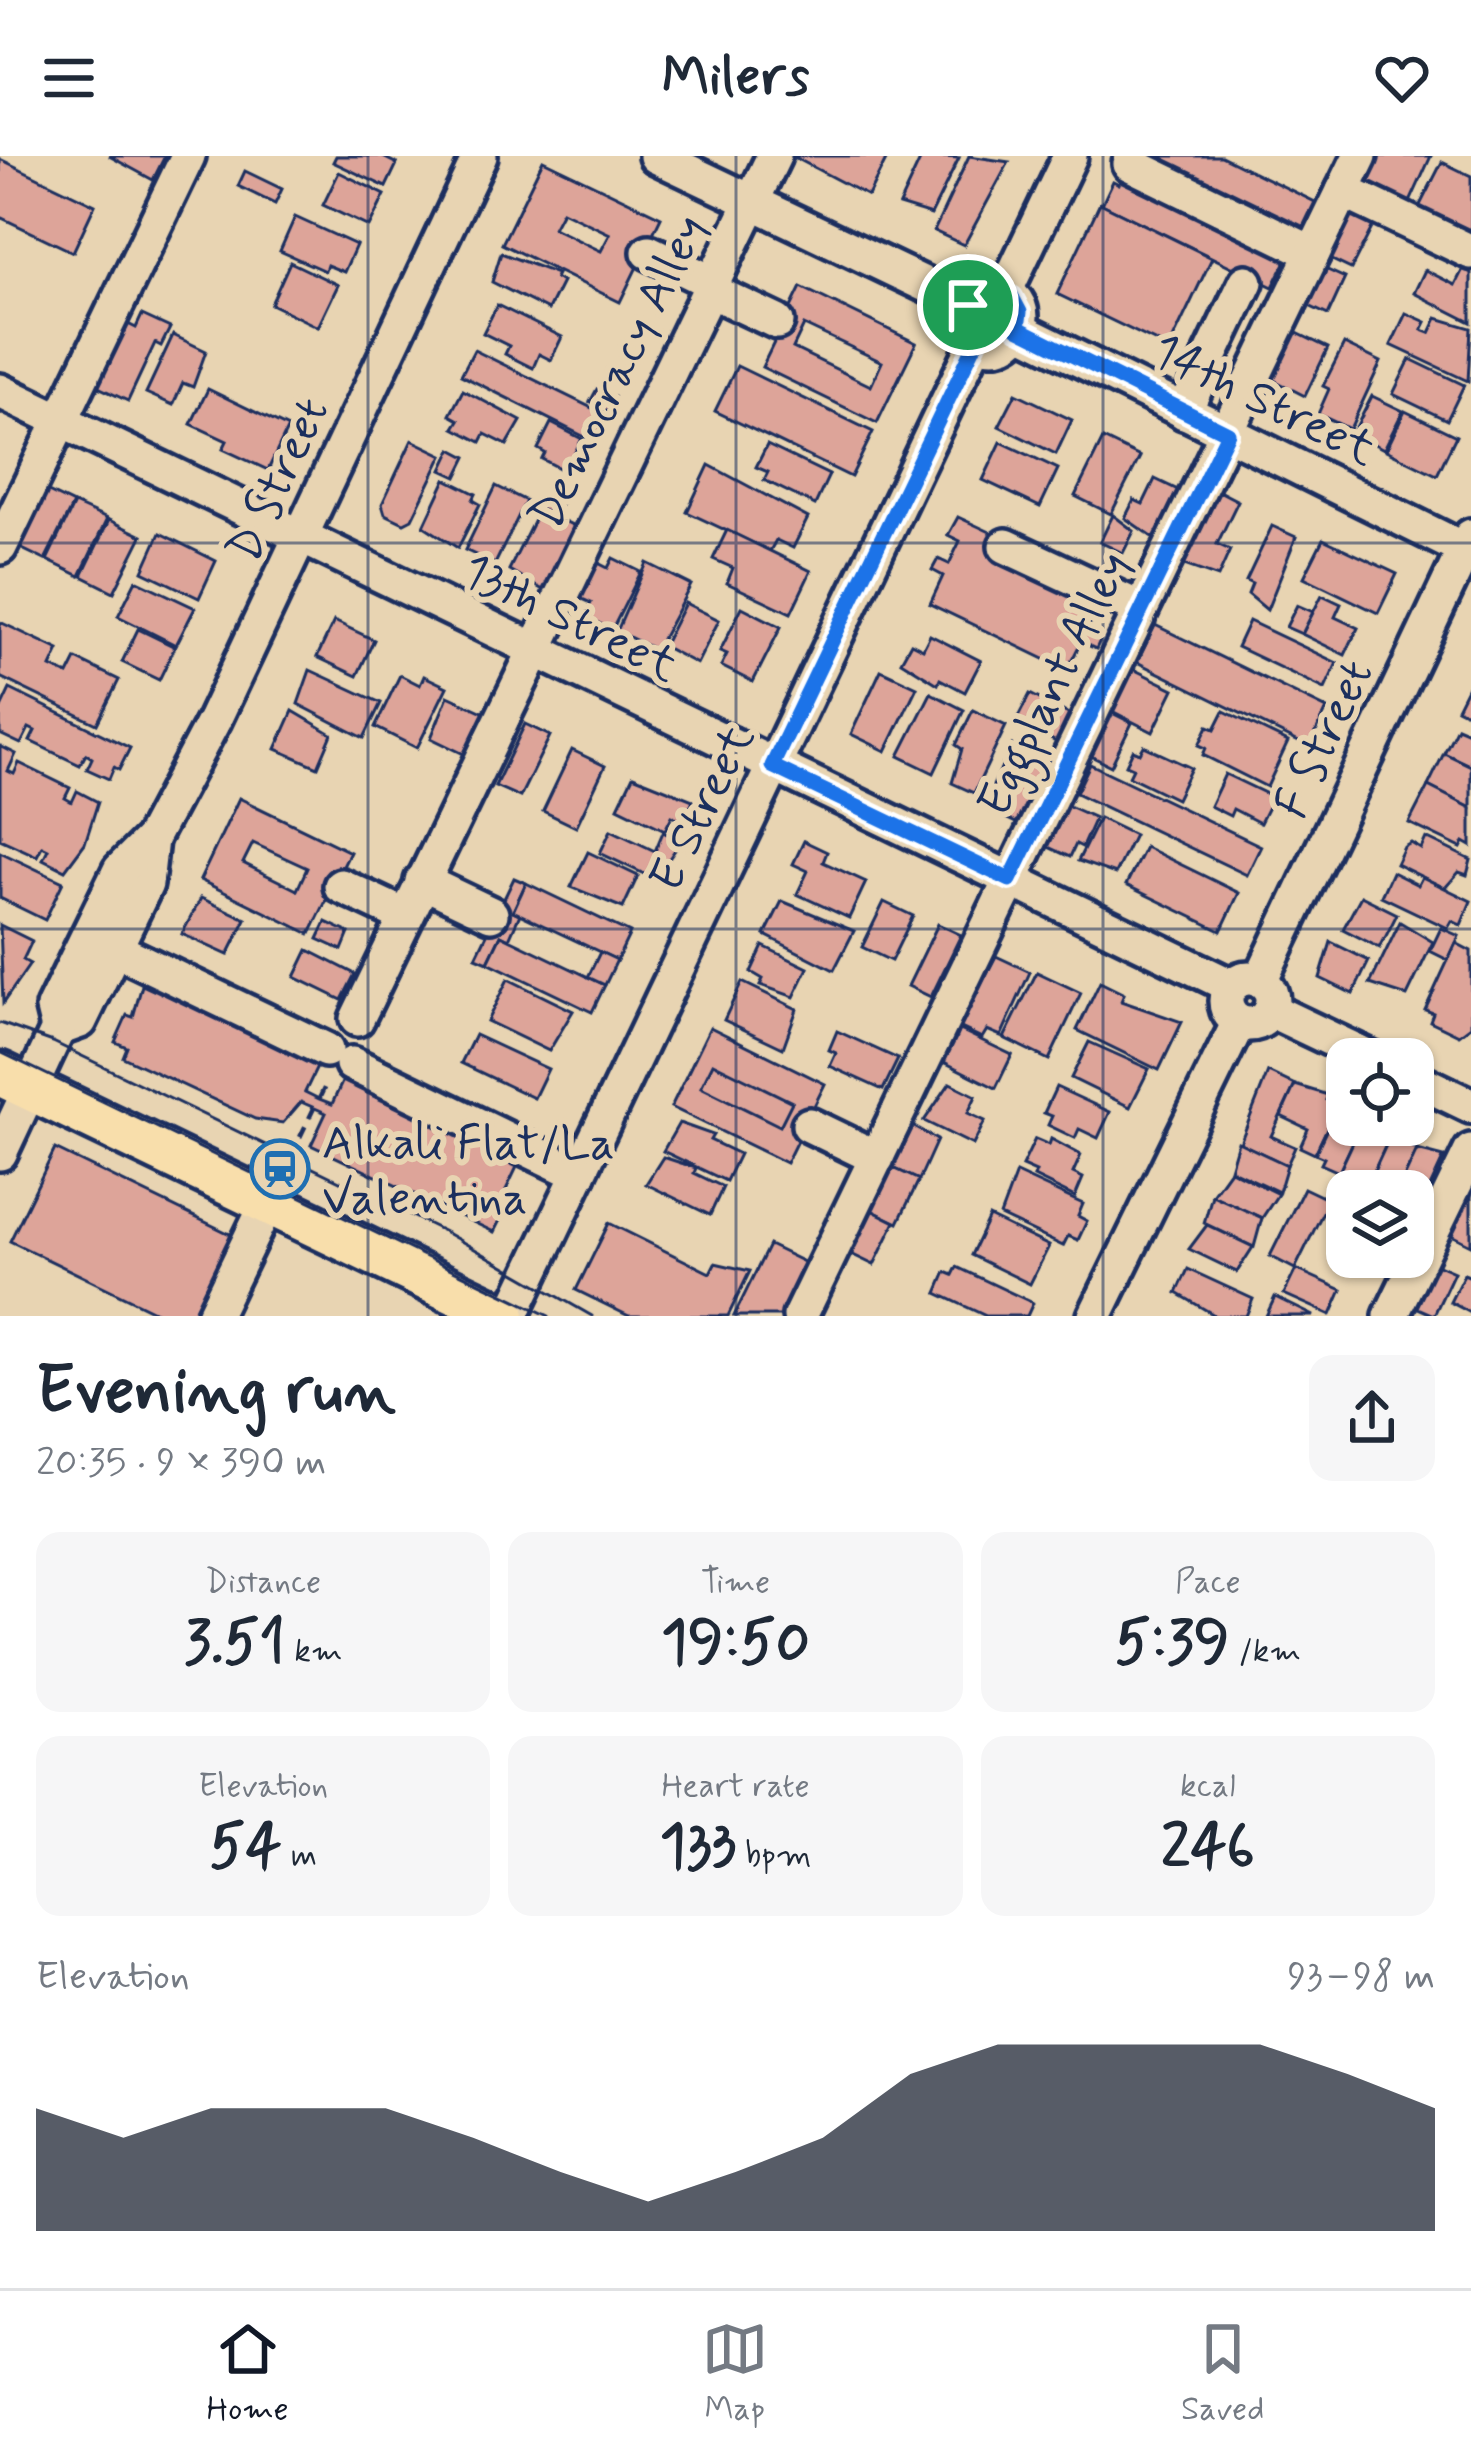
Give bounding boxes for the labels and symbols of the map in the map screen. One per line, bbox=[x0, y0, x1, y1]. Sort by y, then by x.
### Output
street label: Democracy Alley bbox=[516, 205, 722, 540]
pin bbox=[917, 254, 1019, 356]
street label: 14th Street bbox=[1141, 320, 1386, 482]
street label: D Street bbox=[214, 388, 345, 573]
street label: 13th Street bbox=[451, 540, 688, 698]
street label: Eggplant Alley bbox=[964, 542, 1151, 830]
street label: F Street bbox=[1261, 650, 1389, 829]
street label: E Street bbox=[636, 715, 771, 903]
place label: Alkali Flat/La Valentina bbox=[322, 1113, 615, 1231]
station icon: Alkali Flat/La Valentina bbox=[249, 1138, 311, 1200]

